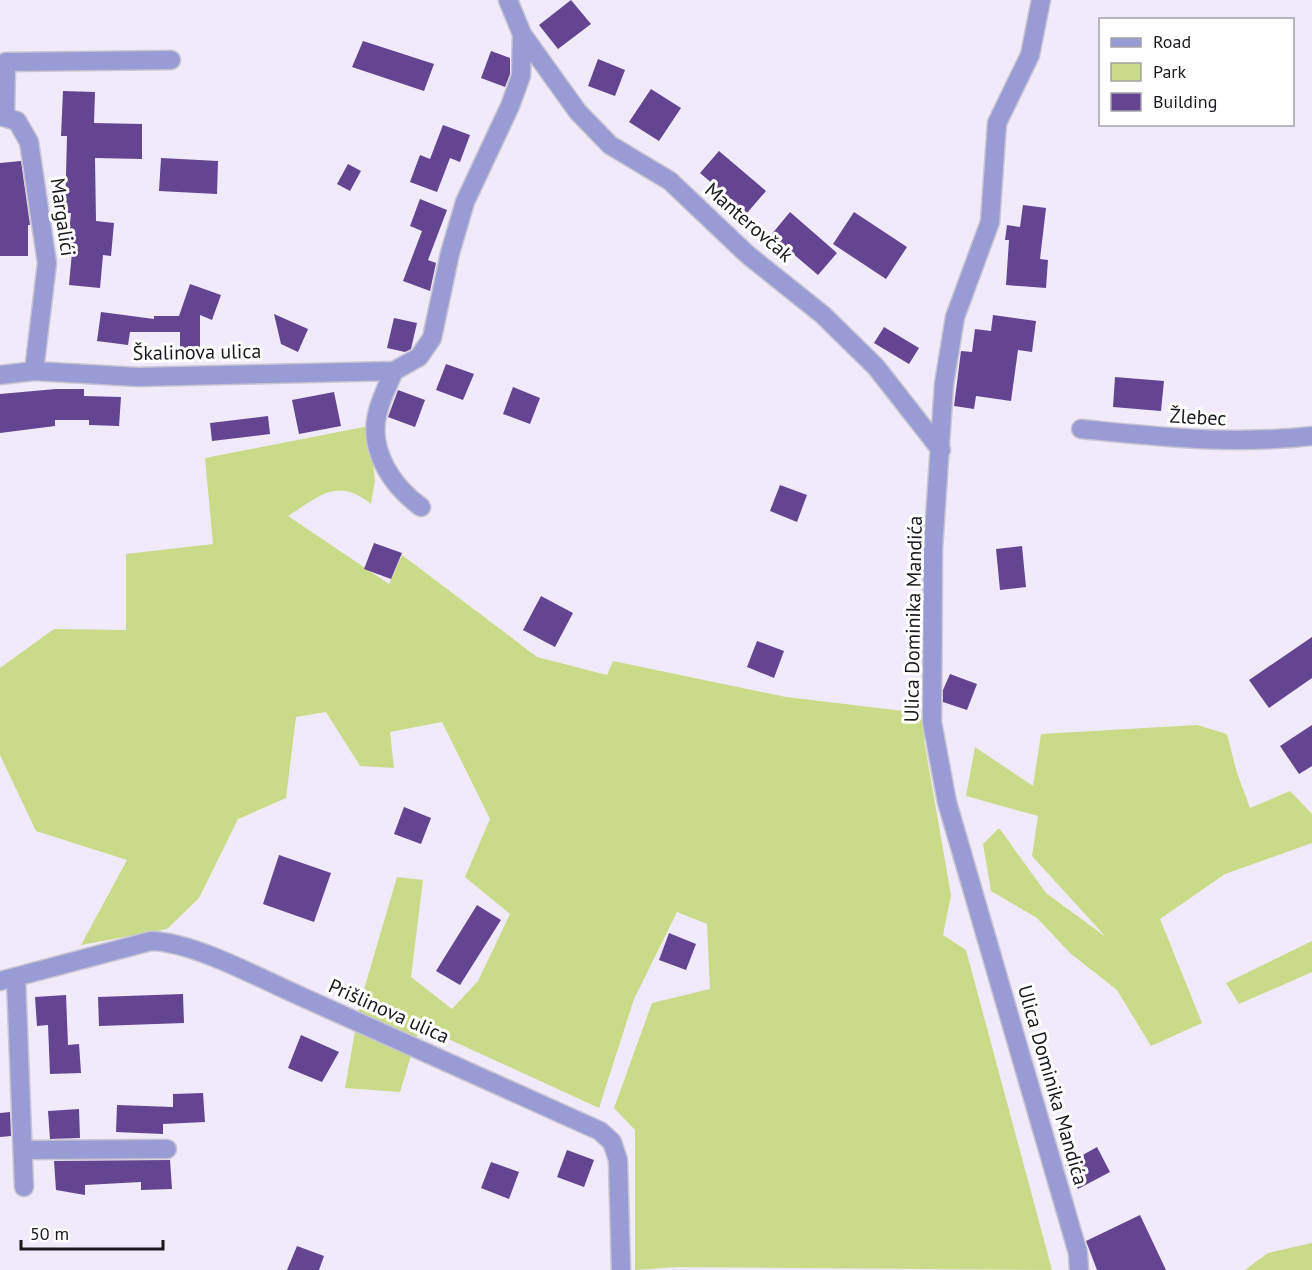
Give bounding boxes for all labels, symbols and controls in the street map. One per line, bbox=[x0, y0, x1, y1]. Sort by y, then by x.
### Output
legend bbox=[1099, 18, 1294, 126]
text: Road bbox=[1153, 30, 1191, 53]
text: Park bbox=[1153, 60, 1186, 83]
text: Building bbox=[1153, 90, 1217, 113]
street label: Margalići bbox=[45, 176, 81, 258]
street label: Manterovčak bbox=[699, 177, 799, 268]
street label: Škalinova ulica bbox=[133, 338, 261, 366]
street label: Žlebec bbox=[1169, 403, 1227, 431]
street label: Ulica Dominika Mandića bbox=[898, 515, 928, 723]
street label: Prišlinova ulica bbox=[325, 973, 453, 1049]
street label: Ulica Dominika Mandića bbox=[1012, 982, 1094, 1188]
scale bar bbox=[21, 1213, 164, 1251]
text: 50 m bbox=[30, 1222, 69, 1245]

